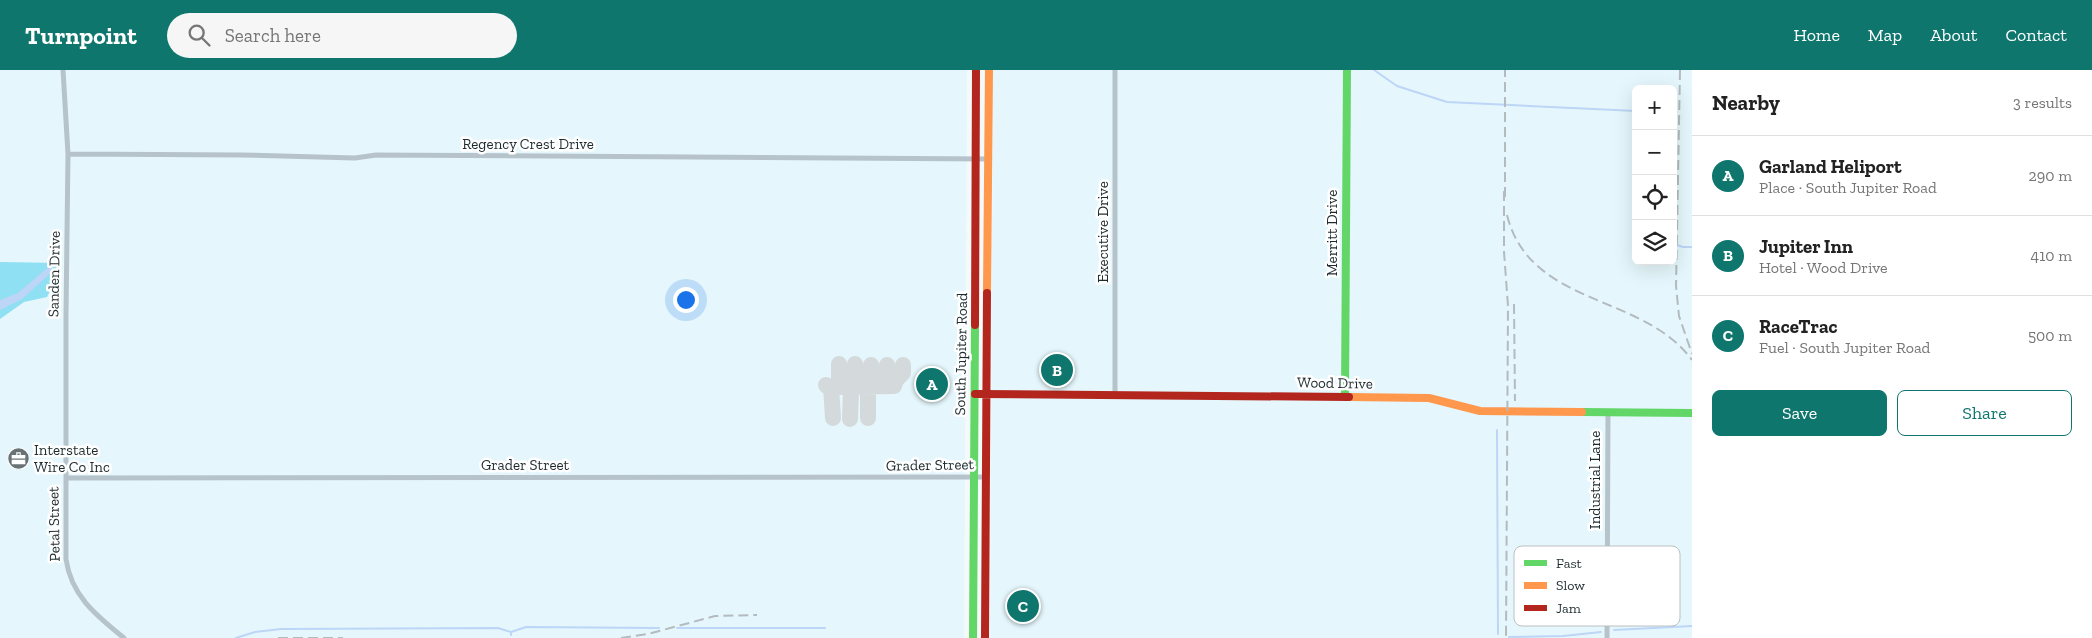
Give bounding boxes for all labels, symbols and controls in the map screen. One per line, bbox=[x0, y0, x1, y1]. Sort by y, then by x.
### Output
search box bbox=[167, 13, 517, 58]
text: Turnpoint bbox=[25, 21, 137, 50]
icon: search bbox=[185, 21, 213, 49]
text: Search here bbox=[225, 24, 321, 47]
text: Home bbox=[1793, 24, 1840, 46]
text: Map bbox=[1868, 24, 1902, 46]
text: About bbox=[1930, 24, 1977, 46]
text: Contact bbox=[2005, 24, 2067, 46]
map controls bbox=[1632, 85, 1677, 265]
button: + bbox=[1632, 85, 1677, 130]
text: Nearby bbox=[1712, 90, 1780, 115]
text: 3 results bbox=[2013, 93, 2072, 112]
button: − bbox=[1632, 130, 1677, 175]
street label: Regency Crest Drive bbox=[462, 135, 594, 153]
text: Garland Heliport bbox=[1759, 155, 1902, 178]
text: A bbox=[1723, 166, 1734, 185]
text: 290 m bbox=[2029, 166, 2072, 185]
button: locate bbox=[1632, 175, 1677, 220]
text: Place · South Jupiter Road bbox=[1759, 178, 1937, 197]
street label: Executive Drive bbox=[1094, 181, 1112, 283]
street label: Merritt Drive bbox=[1323, 190, 1341, 276]
button: layers bbox=[1632, 220, 1677, 265]
street label: Sanden Drive bbox=[44, 231, 64, 317]
text: Jupiter Inn bbox=[1759, 235, 1853, 258]
text: B bbox=[1723, 246, 1733, 265]
text: 410 m bbox=[2031, 246, 2072, 265]
text: Hotel · Wood Drive bbox=[1759, 258, 1888, 277]
your location bbox=[673, 287, 699, 313]
street label: South Jupiter Road bbox=[951, 292, 971, 416]
text: RaceTrac bbox=[1759, 315, 1837, 338]
text: C bbox=[1723, 326, 1733, 345]
text: 500 m bbox=[2028, 326, 2072, 345]
text: Fuel · South Jupiter Road bbox=[1759, 338, 1930, 357]
pin: B bbox=[1041, 351, 1073, 389]
pin: A bbox=[916, 365, 948, 403]
street label: Wood Drive bbox=[1297, 373, 1373, 393]
button: Save bbox=[1712, 390, 1887, 436]
button: Share bbox=[1897, 390, 2072, 436]
street label: Industrial Lane bbox=[1586, 431, 1604, 529]
place label: Interstate Wire Co Inc bbox=[34, 441, 110, 476]
office icon: Interstate Wire Co Inc bbox=[6, 447, 30, 471]
street label: Grader Street bbox=[886, 455, 975, 475]
street label: Grader Street bbox=[481, 456, 570, 474]
street label: Petal Street bbox=[44, 486, 64, 562]
legend bbox=[1514, 546, 1680, 626]
text: Fast bbox=[1556, 555, 1583, 572]
text: Slow bbox=[1556, 577, 1585, 594]
pin: C bbox=[1007, 587, 1039, 625]
text: Jam bbox=[1556, 600, 1581, 617]

